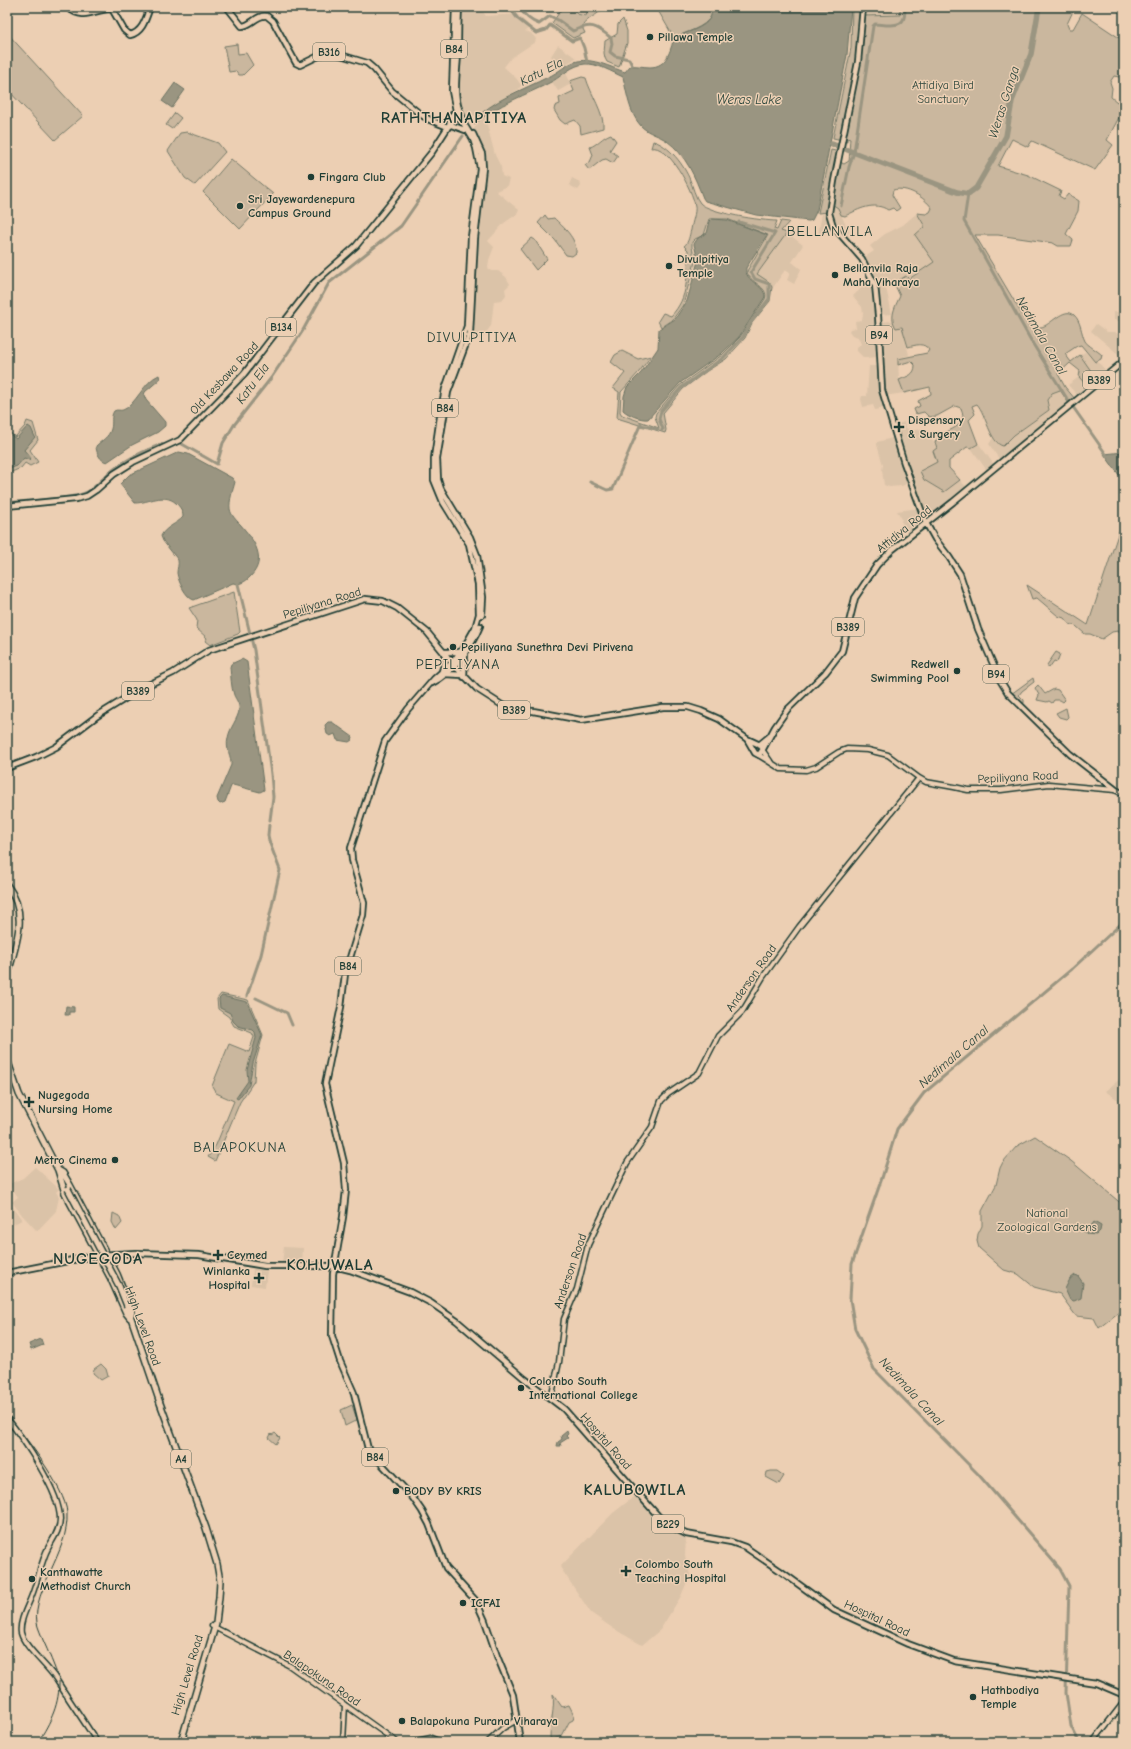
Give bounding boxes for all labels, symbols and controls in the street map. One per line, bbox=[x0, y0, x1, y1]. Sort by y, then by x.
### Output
place label: Pillawa Temple bbox=[658, 30, 733, 44]
marker: Pillawa Temple bbox=[645, 32, 655, 42]
road number: B84 bbox=[441, 40, 467, 58]
road number: B316 bbox=[313, 43, 345, 61]
water label: Katu Ela bbox=[517, 54, 566, 89]
water label: Weras Ganga bbox=[985, 64, 1022, 140]
park label: Attidiya Bird Sanctuary bbox=[912, 78, 974, 106]
water label: Weras Lake bbox=[717, 92, 782, 107]
district label: RATHTHANAPITIYA bbox=[381, 109, 527, 127]
place label: Fingara Club bbox=[319, 170, 385, 184]
marker: Fingara Club bbox=[306, 172, 316, 182]
place label: Sri Jayewardenepura Campus Ground bbox=[248, 192, 355, 220]
marker: Sri Jayewardenepura Campus Ground bbox=[235, 201, 245, 211]
district label: BELLANVILA bbox=[787, 223, 873, 240]
place label: Divulpitiya Temple bbox=[677, 252, 729, 280]
marker: Divulpitiya Temple bbox=[664, 261, 674, 271]
place label: Bellanvila Raja Maha Viharaya bbox=[843, 261, 919, 289]
marker: Bellanvila Raja Maha Viharaya bbox=[830, 270, 840, 280]
water label: Nedimala Canal bbox=[1013, 294, 1070, 377]
road number: B134 bbox=[266, 318, 296, 336]
road number: B94 bbox=[866, 326, 892, 344]
district label: DIVULPITIYA bbox=[427, 329, 517, 346]
street label: Old Kesbawa Road bbox=[187, 339, 261, 417]
water label: Katu Ela bbox=[233, 360, 272, 407]
road number: B389 bbox=[1083, 371, 1115, 389]
road number: B84 bbox=[432, 399, 458, 417]
place label: Dispensary & Surgery bbox=[908, 413, 964, 441]
marker: Dispensary & Surgery bbox=[893, 421, 905, 433]
street label: Attidiya Road bbox=[874, 502, 934, 556]
street label: Pepiliyana Road bbox=[281, 584, 363, 622]
road number: B389 bbox=[832, 618, 864, 636]
place label: Pepiliyana Sunethra Devi Pirivena bbox=[461, 640, 633, 654]
marker: Pepiliyana Sunethra Devi Pirivena bbox=[448, 642, 458, 652]
district label: PEPILIYANA bbox=[416, 656, 500, 673]
place label: Redwell Swimming Pool bbox=[871, 657, 949, 685]
road number: B94 bbox=[983, 665, 1009, 683]
marker: Redwell Swimming Pool bbox=[952, 666, 962, 676]
road number: B389 bbox=[122, 682, 154, 700]
road number: B389 bbox=[498, 701, 530, 719]
street label: Pepiliyana Road bbox=[977, 768, 1059, 786]
street label: Anderson Road bbox=[723, 942, 779, 1014]
road number: B84 bbox=[335, 957, 361, 975]
water label: Nedimala Canal bbox=[915, 1022, 991, 1091]
place label: Nugegoda Nursing Home bbox=[38, 1088, 113, 1116]
marker: Nugegoda Nursing Home bbox=[23, 1096, 35, 1108]
district label: BALAPOKUNA bbox=[193, 1139, 287, 1156]
place label: Metro Cinema bbox=[34, 1153, 107, 1167]
marker: Metro Cinema bbox=[110, 1155, 120, 1165]
park label: National Zoological Gardens bbox=[997, 1206, 1097, 1234]
street label: Anderson Road bbox=[551, 1232, 589, 1310]
place label: Ceymed bbox=[227, 1248, 267, 1262]
marker: Ceymed bbox=[212, 1249, 224, 1261]
district label: NUGEGODA bbox=[53, 1250, 143, 1268]
district label: KOHUWALA bbox=[286, 1256, 374, 1274]
place label: Winlanka Hospital bbox=[203, 1264, 250, 1292]
marker: Winlanka Hospital bbox=[253, 1272, 265, 1284]
street label: High Level Road bbox=[122, 1284, 164, 1368]
water label: Nedimala Canal bbox=[876, 1354, 947, 1429]
place label: Colombo South International College bbox=[529, 1374, 638, 1402]
marker: Colombo South International College bbox=[516, 1383, 526, 1393]
street label: Hospital Road bbox=[577, 1410, 635, 1472]
road number: B84 bbox=[362, 1448, 388, 1466]
road number: A4 bbox=[171, 1450, 191, 1468]
district label: KALUBOWILA bbox=[584, 1481, 686, 1499]
place label: BODY BY KRIS bbox=[404, 1484, 482, 1498]
marker: BODY BY KRIS bbox=[391, 1486, 401, 1496]
road number: B229 bbox=[652, 1515, 684, 1533]
place label: Colombo South Teaching Hospital bbox=[635, 1557, 726, 1585]
place label: Kanthawatte Methodist Church bbox=[40, 1565, 131, 1593]
marker: Colombo South Teaching Hospital bbox=[620, 1565, 632, 1577]
marker: Kanthawatte Methodist Church bbox=[27, 1574, 37, 1584]
place label: ICFAI bbox=[471, 1596, 501, 1610]
street label: Hospital Road bbox=[842, 1597, 912, 1639]
marker: ICFAI bbox=[458, 1598, 468, 1608]
street label: High Level Road bbox=[168, 1633, 206, 1717]
street label: Balapokuna Road bbox=[281, 1647, 363, 1709]
place label: Hathbodiya Temple bbox=[981, 1683, 1039, 1711]
marker: Hathbodiya Temple bbox=[968, 1692, 978, 1702]
place label: Balapokuna Purana Viharaya bbox=[410, 1714, 558, 1728]
marker: Balapokuna Purana Viharaya bbox=[397, 1716, 407, 1726]

